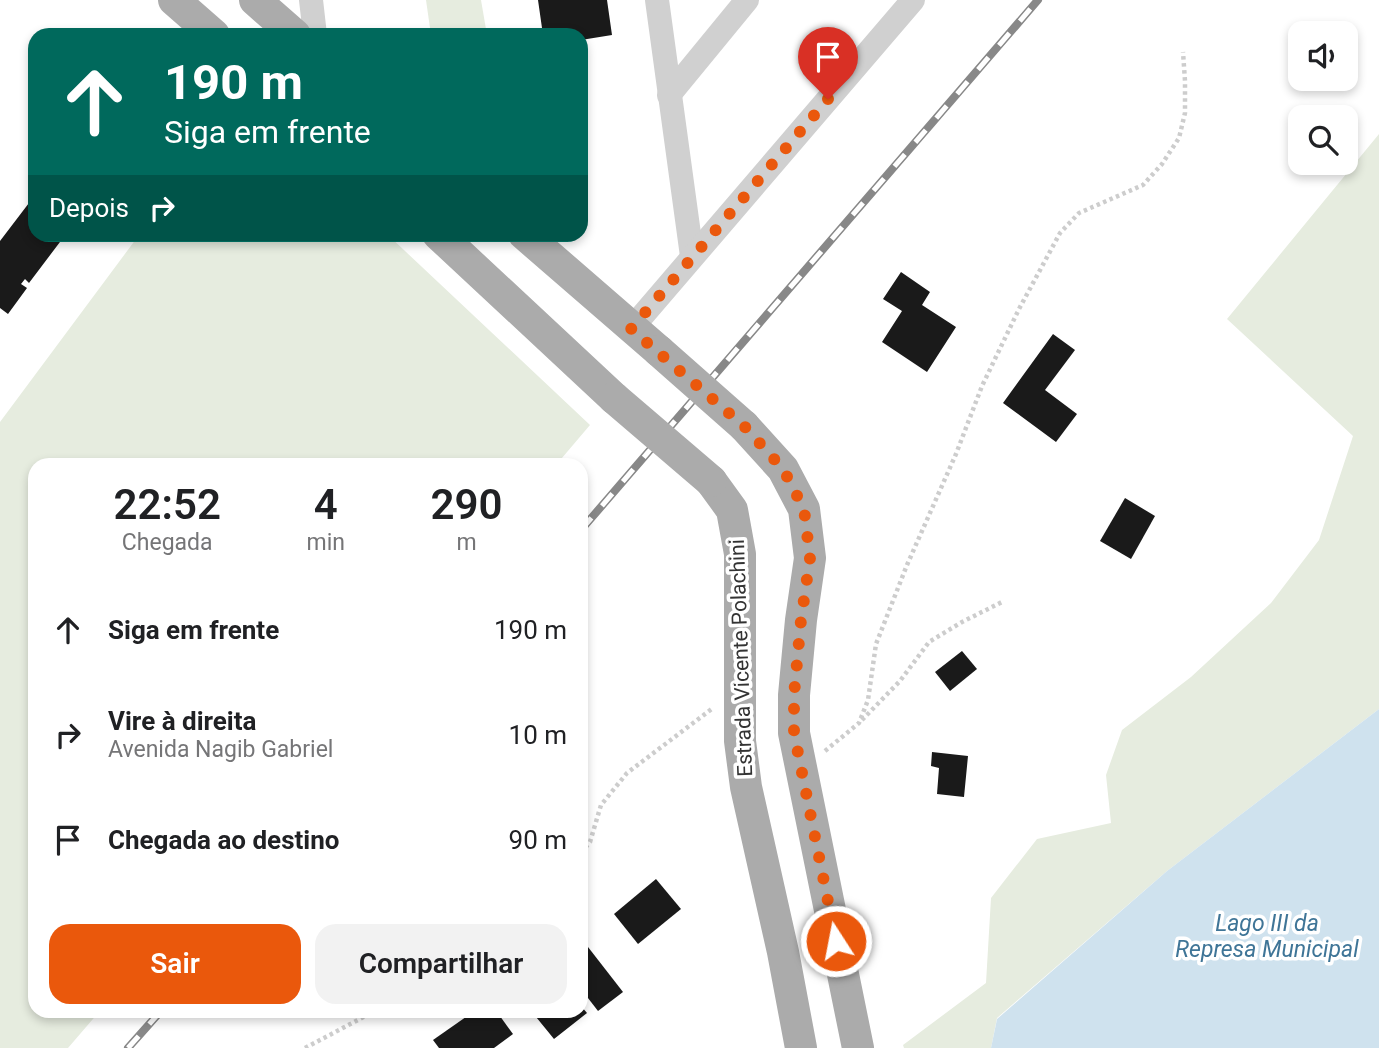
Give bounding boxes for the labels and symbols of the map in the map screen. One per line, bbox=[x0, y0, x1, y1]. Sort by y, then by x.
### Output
pin bbox=[798, 27, 858, 99]
street label: Estrada Vicente Polachini bbox=[725, 539, 757, 777]
position arrow bbox=[799, 904, 873, 978]
water label: Lago III da Represa Municipal bbox=[1175, 910, 1359, 963]

